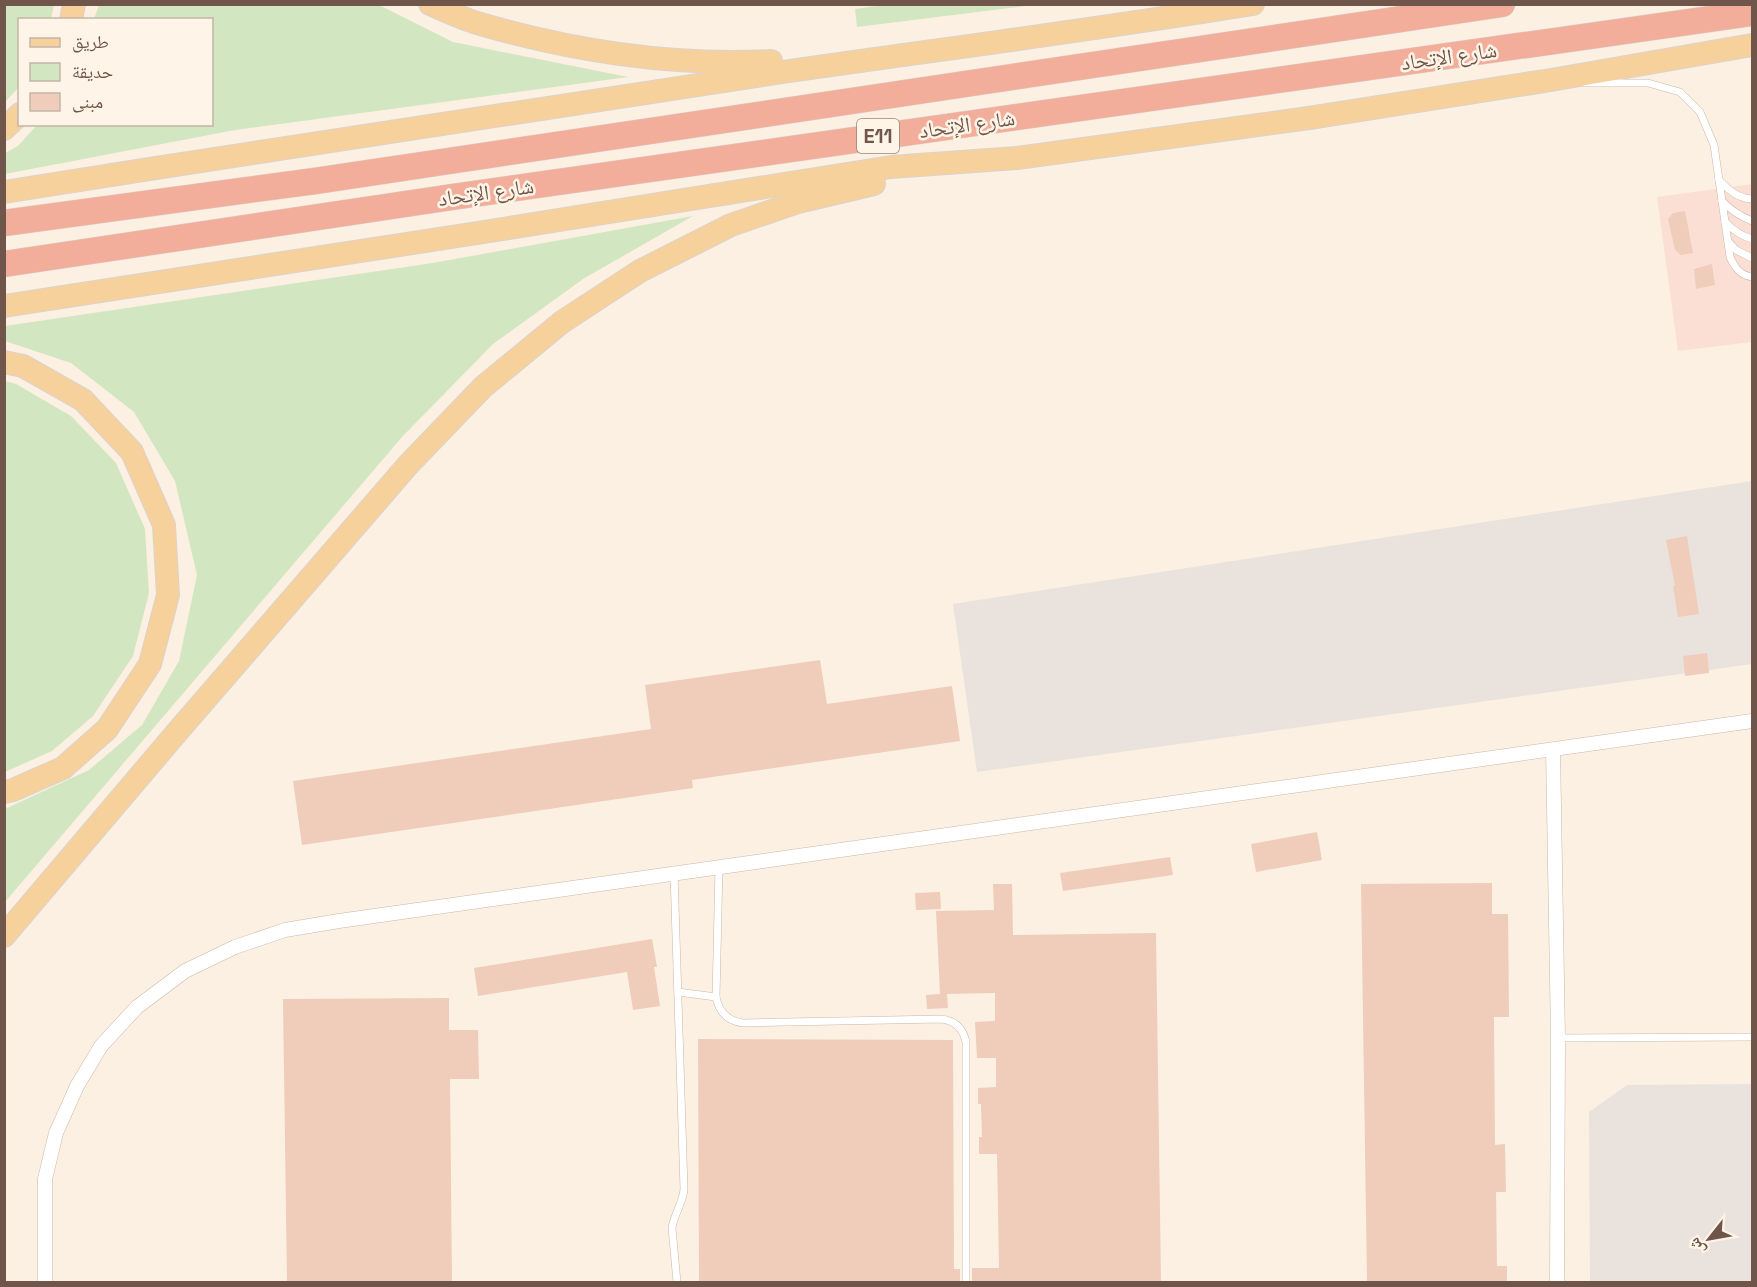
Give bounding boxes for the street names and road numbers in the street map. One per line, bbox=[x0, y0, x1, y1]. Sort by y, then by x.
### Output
street label: شارع الإتحاد bbox=[1399, 36, 1499, 76]
street label: شارع الإتحاد bbox=[917, 104, 1017, 144]
road number: E11 bbox=[857, 119, 899, 153]
street label: شارع الإتحاد bbox=[436, 172, 536, 212]

